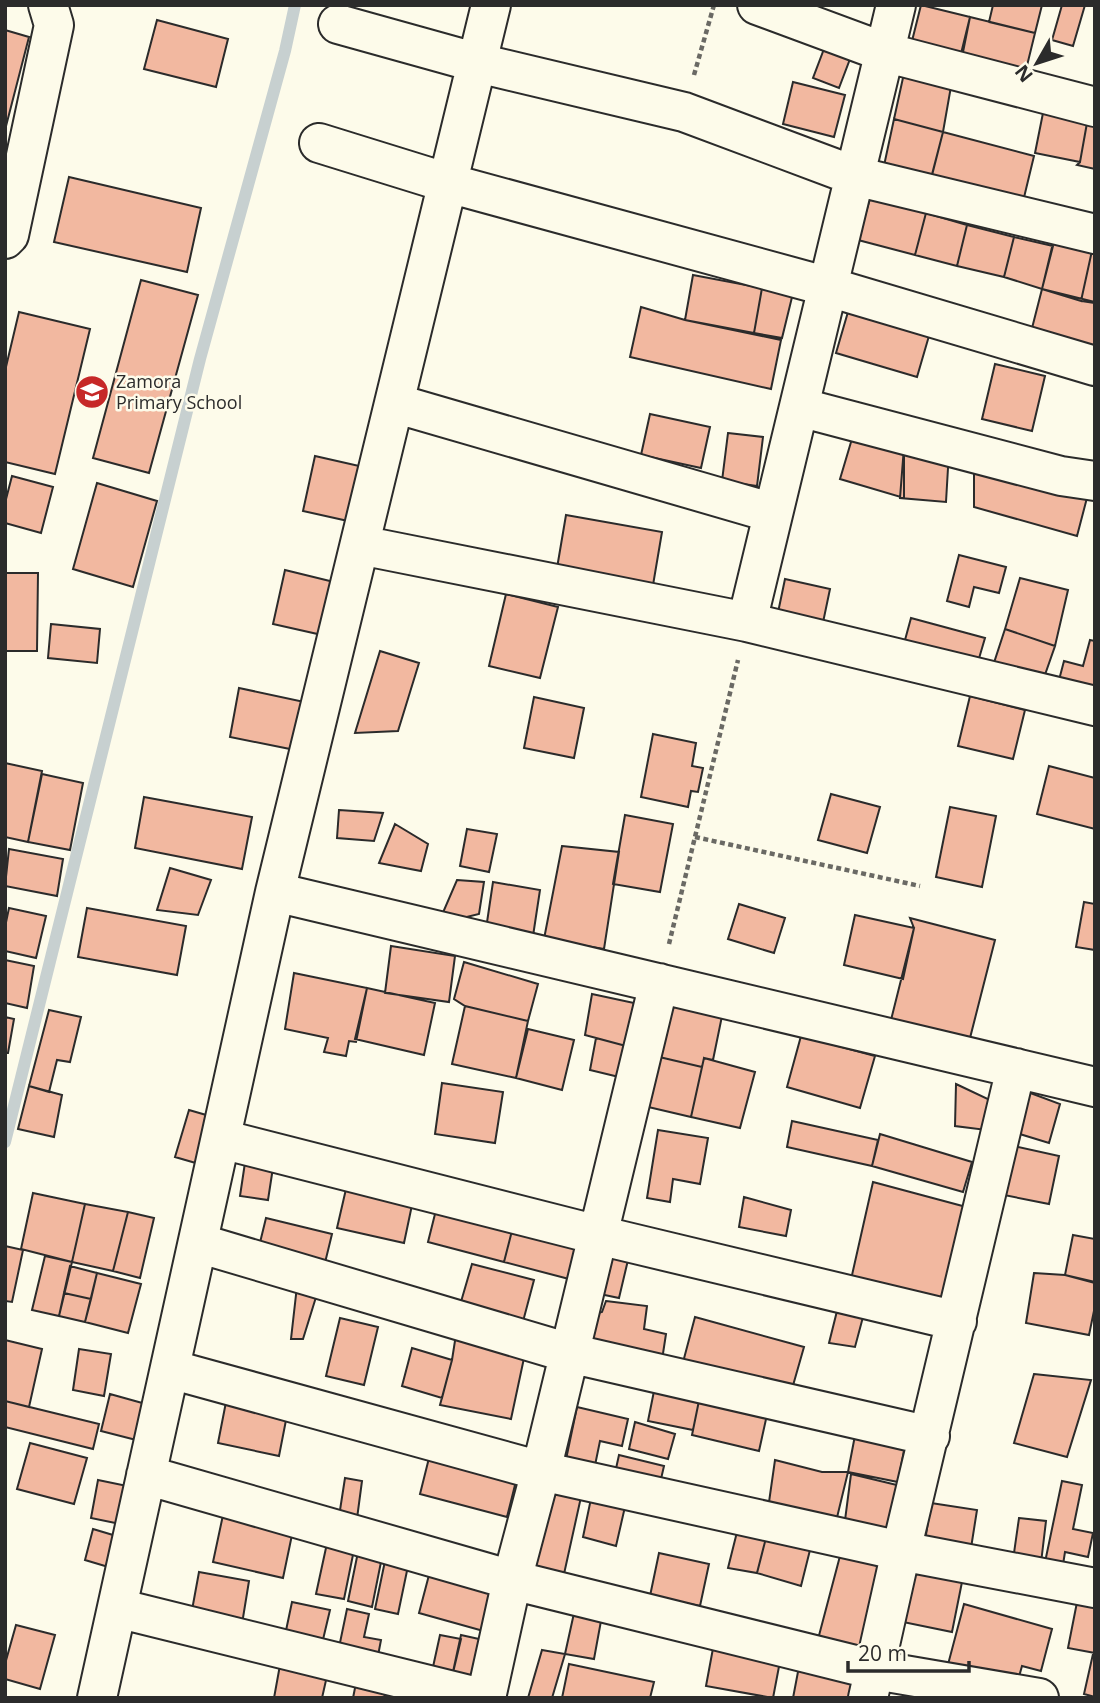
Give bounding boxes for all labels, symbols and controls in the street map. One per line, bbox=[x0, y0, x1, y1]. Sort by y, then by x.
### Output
north arrow bbox=[1002, 28, 1072, 98]
text: N bbox=[1009, 60, 1039, 88]
place label: Zamora Primary School bbox=[116, 369, 242, 414]
school or university icon: Zamora Primary School bbox=[73, 373, 111, 411]
scale bar bbox=[848, 1630, 969, 1674]
text: 20 m bbox=[858, 1639, 907, 1667]

